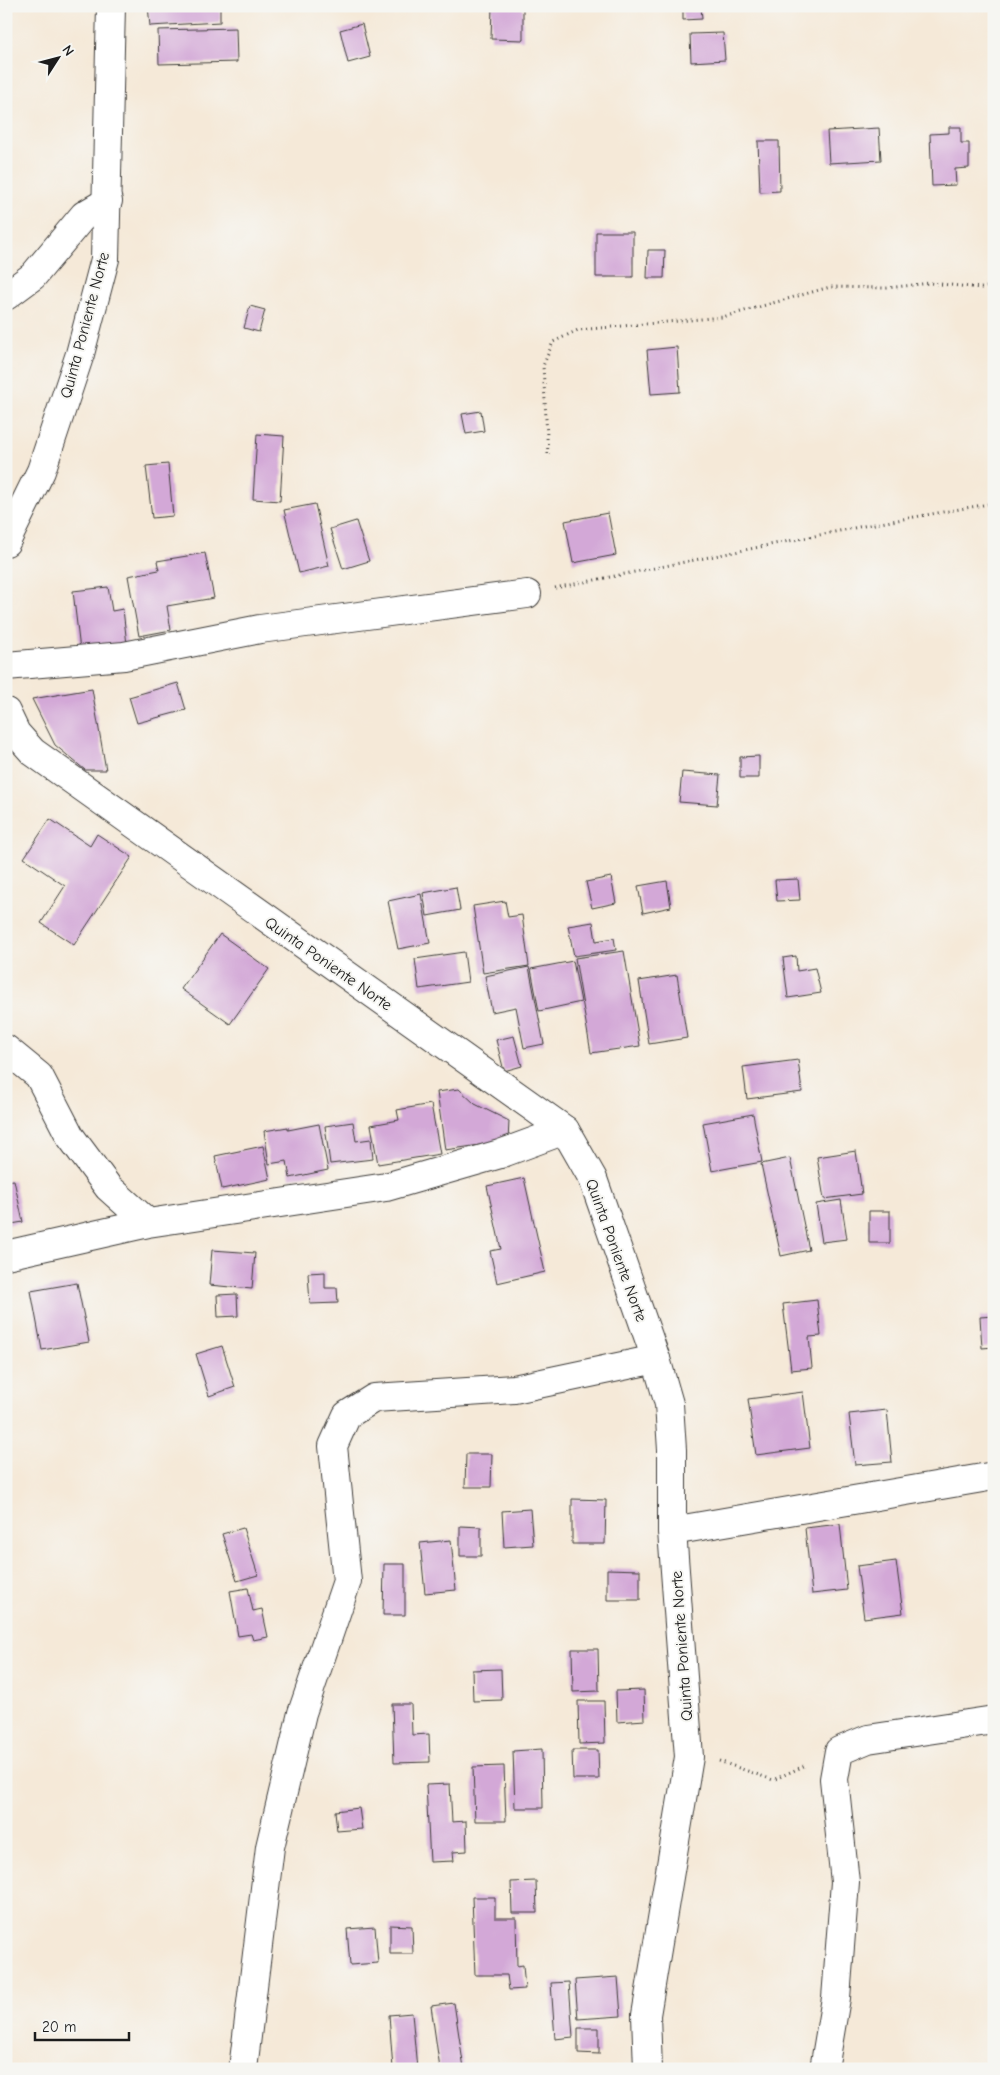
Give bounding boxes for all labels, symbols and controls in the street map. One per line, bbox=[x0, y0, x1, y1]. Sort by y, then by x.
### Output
north arrow bbox=[32, 32, 82, 82]
text: N bbox=[59, 42, 78, 59]
street label: Quinta Poniente Norte bbox=[57, 250, 113, 400]
street label: Quinta Poniente Norte bbox=[262, 913, 395, 1014]
street label: Quinta Poniente Norte bbox=[582, 1176, 650, 1324]
street label: Quinta Poniente Norte bbox=[668, 1570, 696, 1722]
scale bar bbox=[35, 2010, 129, 2042]
text: 20 m bbox=[42, 2018, 76, 2036]

